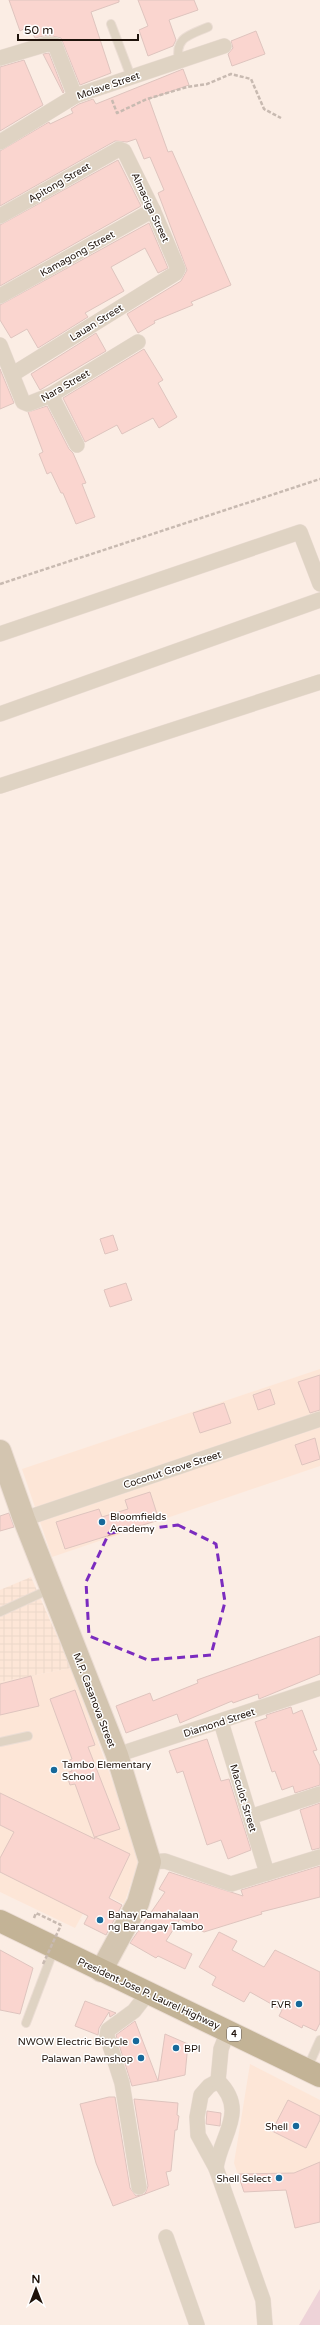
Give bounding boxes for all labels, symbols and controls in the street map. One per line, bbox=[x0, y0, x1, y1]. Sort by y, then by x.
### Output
scale bar bbox=[18, 16, 138, 42]
text: 50 m bbox=[24, 23, 53, 37]
street label: Molave Street bbox=[75, 70, 141, 102]
street label: Apitong Street bbox=[26, 160, 93, 205]
street label: Almaciga Street bbox=[129, 171, 172, 244]
street label: Kamagong Street bbox=[38, 228, 117, 279]
street label: Lauan Street bbox=[68, 302, 125, 344]
street label: Nara Street bbox=[39, 367, 92, 405]
street label: Coconut Grove Street bbox=[122, 1448, 223, 1491]
place label: Bloomfields Academy bbox=[110, 1511, 166, 1535]
marker: Bloomfields Academy bbox=[97, 1517, 107, 1527]
street label: M.P. Casanova Street bbox=[70, 1651, 118, 1750]
street label: Diamond Street bbox=[182, 1706, 257, 1740]
place label: Tambo Elementary School bbox=[62, 1759, 152, 1783]
street label: Maculot Street bbox=[227, 1763, 259, 1834]
marker: Tambo Elementary School bbox=[49, 1765, 59, 1775]
place label: Bahay Pamahalaan ng Barangay Tambo bbox=[108, 1909, 203, 1933]
marker: Bahay Pamahalaan ng Barangay Tambo bbox=[95, 1915, 105, 1925]
street label: President Jose P. Laurel Highway bbox=[76, 1956, 222, 2032]
place label: FVR bbox=[271, 1999, 291, 2011]
marker: FVR bbox=[294, 1999, 304, 2009]
road number: 4 bbox=[227, 2027, 241, 2041]
place label: NWOW Electric Bicycle bbox=[18, 2036, 128, 2048]
marker: NWOW Electric Bicycle bbox=[131, 2036, 141, 2046]
marker: BPI bbox=[171, 2043, 181, 2053]
place label: BPI bbox=[184, 2043, 201, 2055]
place label: Palawan Pawnshop bbox=[41, 2053, 133, 2065]
marker: Palawan Pawnshop bbox=[136, 2053, 146, 2063]
place label: Shell bbox=[265, 2121, 288, 2133]
marker: Shell bbox=[291, 2121, 301, 2131]
place label: Shell Select bbox=[216, 2173, 271, 2185]
marker: Shell Select bbox=[274, 2173, 284, 2183]
north arrow bbox=[16, 2269, 56, 2309]
text: N bbox=[32, 2273, 40, 2286]

